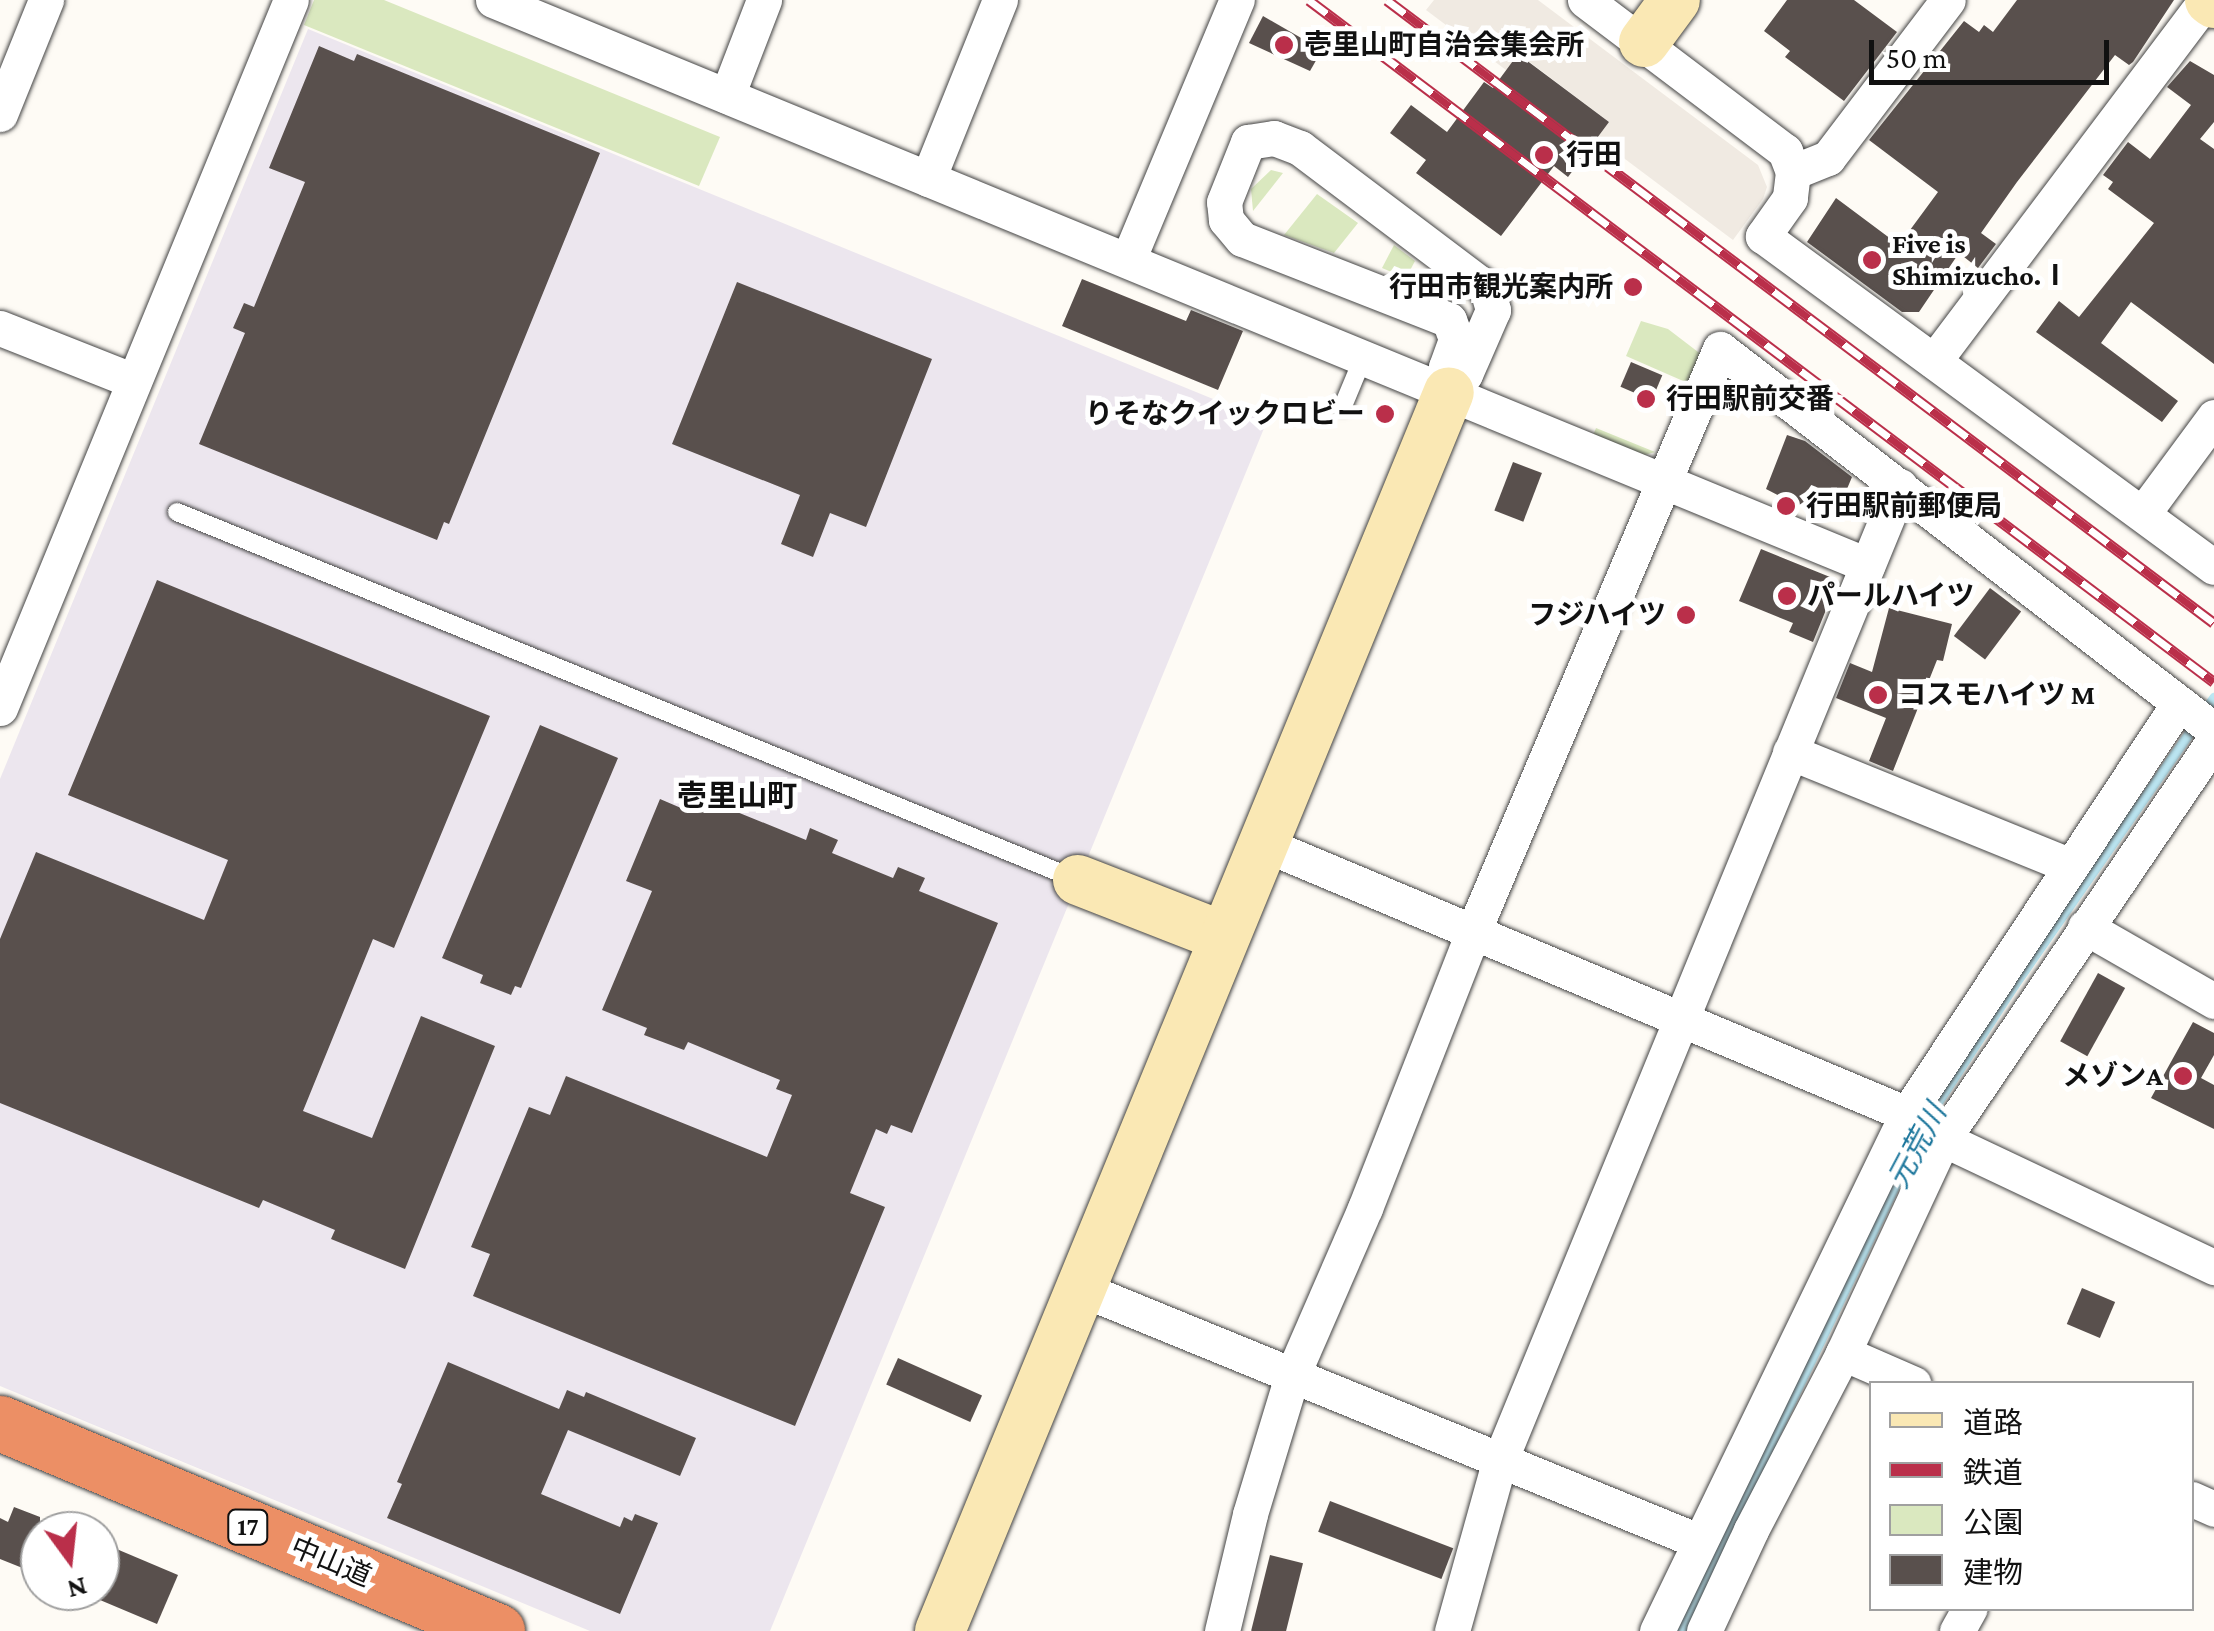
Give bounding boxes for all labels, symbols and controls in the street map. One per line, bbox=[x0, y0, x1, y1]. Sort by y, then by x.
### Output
scale bar bbox=[1874, 20, 2114, 82]
place label: 壱里山町自治会集会所 bbox=[1304, 28, 1584, 62]
marker: 壱里山町自治会集会所 bbox=[1273, 34, 1295, 56]
text: 50 m bbox=[1886, 41, 1947, 74]
place label: 行田 bbox=[1566, 138, 1622, 172]
marker: 行田 bbox=[1531, 142, 1557, 168]
place label: Five is Shimizucho.Ⅰ bbox=[1892, 227, 2069, 293]
marker: Five is Shimizucho.Ⅰ bbox=[1861, 249, 1883, 271]
place label: 行田市観光案内所 bbox=[1389, 270, 1613, 304]
marker: 行田市観光案内所 bbox=[1622, 276, 1644, 298]
place label: 行田駅前交番 bbox=[1666, 382, 1834, 416]
marker: 行田駅前交番 bbox=[1635, 388, 1657, 410]
place label: りそなクイックロビー bbox=[1085, 397, 1365, 431]
marker: りそなクイックロビー bbox=[1374, 403, 1396, 425]
place label: 行田駅前郵便局 bbox=[1806, 489, 2002, 523]
marker: 行田駅前郵便局 bbox=[1775, 495, 1797, 517]
place label: パールハイツ bbox=[1807, 579, 1975, 613]
marker: パールハイツ bbox=[1776, 585, 1798, 607]
place label: フジハイツ bbox=[1526, 598, 1666, 632]
marker: フジハイツ bbox=[1675, 604, 1697, 626]
place label: コスモハイツ M bbox=[1898, 678, 2096, 712]
marker: コスモハイツ M bbox=[1867, 684, 1889, 706]
district label: 壱里山町 bbox=[677, 778, 797, 814]
place label: メゾンA bbox=[2062, 1059, 2163, 1093]
marker: メゾンA bbox=[2172, 1065, 2194, 1087]
water label: 元荒川 bbox=[1880, 1098, 1954, 1194]
legend bbox=[1869, 1381, 2194, 1611]
text: 道路 bbox=[1963, 1406, 2023, 1439]
text: 鉄道 bbox=[1963, 1456, 2023, 1489]
text: 公園 bbox=[1963, 1506, 2023, 1539]
road number: 17 bbox=[226, 1507, 270, 1547]
north arrow bbox=[20, 1511, 120, 1611]
street label: 中山道 bbox=[286, 1530, 376, 1594]
text: 建物 bbox=[1963, 1556, 2023, 1589]
text: N bbox=[64, 1571, 91, 1606]

